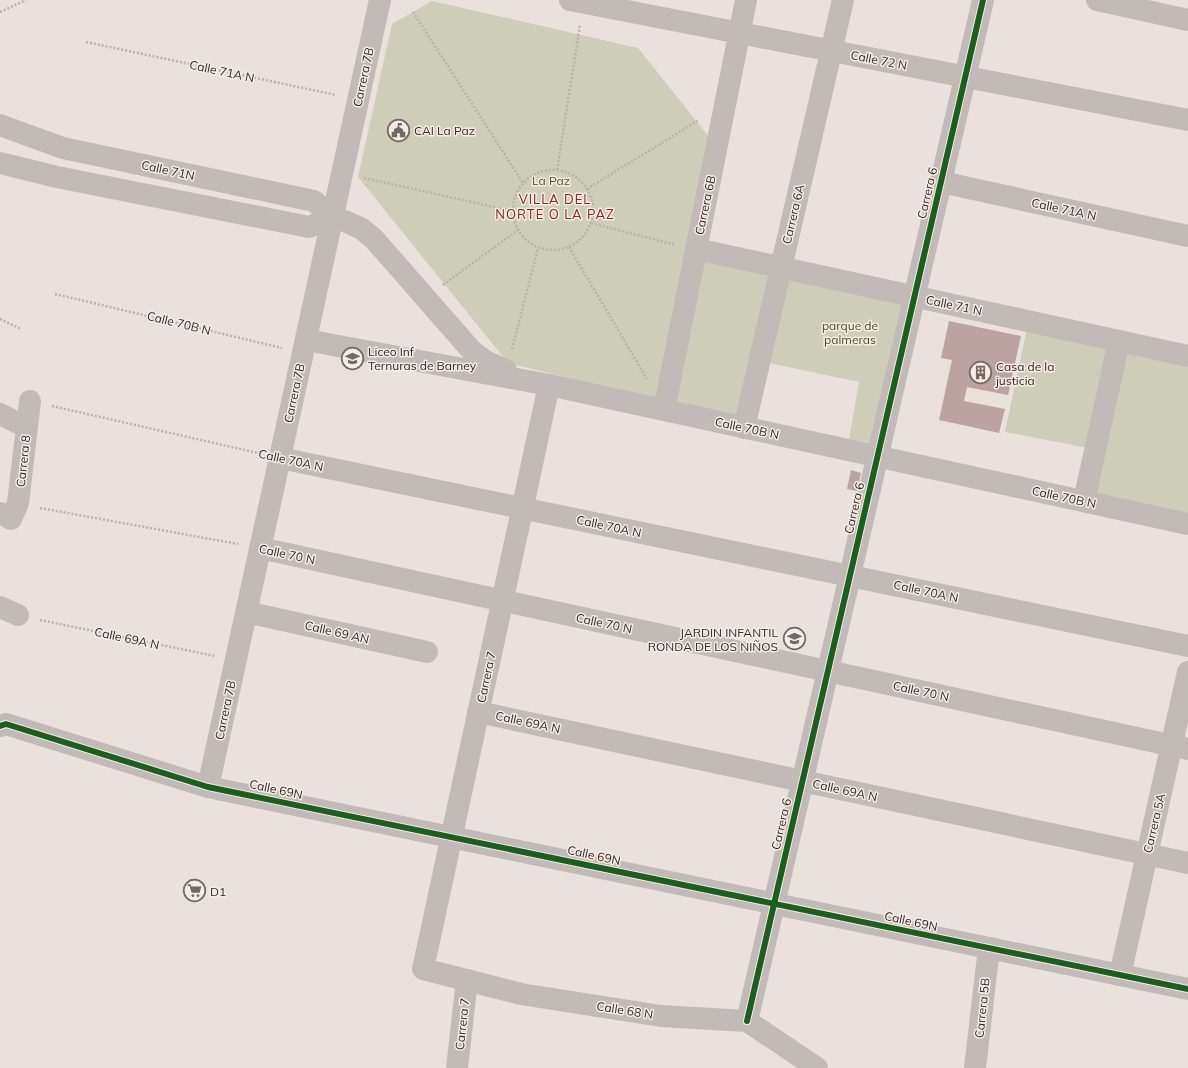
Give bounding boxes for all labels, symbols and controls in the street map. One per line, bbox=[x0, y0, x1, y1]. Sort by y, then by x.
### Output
street label: Carrera 7B bbox=[349, 46, 377, 108]
street label: Calle 72 N bbox=[850, 47, 908, 73]
street label: Calle 71A N bbox=[188, 57, 256, 85]
public building icon: CAI La Paz bbox=[386, 117, 412, 143]
place label: CAI La Paz bbox=[414, 123, 475, 138]
street label: Calle 71N bbox=[140, 157, 196, 183]
street label: Carrera 6 bbox=[914, 166, 940, 220]
park label: La Paz bbox=[532, 173, 570, 188]
street label: Carrera 6B bbox=[691, 174, 719, 236]
street label: Carrera 6A bbox=[779, 182, 807, 245]
district label: VILLA DEL NORTE O LA PAZ bbox=[495, 191, 615, 222]
street label: Calle 71A N bbox=[1030, 195, 1098, 223]
street label: Calle 71 N bbox=[925, 292, 983, 318]
street label: Calle 70B N bbox=[146, 308, 212, 338]
park label: parque de palmeras bbox=[822, 318, 878, 347]
place label: Liceo Inf Ternuras de Barney bbox=[368, 344, 477, 373]
school or university icon: Liceo Inf Ternuras de Barney bbox=[340, 345, 366, 371]
place label: Casa de la justicia bbox=[995, 359, 1054, 388]
building icon: Casa de la justicia bbox=[968, 360, 994, 386]
street label: Carrera 7B bbox=[280, 362, 308, 424]
street label: Calle 70B N bbox=[714, 414, 780, 442]
street label: Carrera 8 bbox=[13, 434, 33, 488]
street label: Calle 70A N bbox=[257, 446, 325, 474]
street label: Carrera 6 bbox=[841, 481, 867, 535]
street label: Calle 70B N bbox=[1031, 483, 1097, 511]
street label: Calle 70A N bbox=[575, 512, 643, 540]
street label: Calle 70 N bbox=[258, 541, 316, 567]
street label: Calle 70A N bbox=[892, 577, 960, 605]
street label: Calle 70 N bbox=[575, 610, 633, 636]
street label: Calle 69 AN bbox=[303, 617, 371, 647]
street label: Calle 69A N bbox=[93, 624, 161, 652]
place label: JARDIN INFANTIL RONDA DE LOS NIÑOS bbox=[648, 625, 778, 654]
school or university icon: JARDIN INFANTIL RONDA DE LOS NIÑOS bbox=[781, 626, 807, 652]
street label: Carrera 7 bbox=[473, 650, 499, 704]
street label: Calle 70 N bbox=[892, 678, 950, 704]
street label: Carrera 7B bbox=[211, 679, 239, 741]
street label: Calle 69A N bbox=[494, 708, 562, 736]
street label: Calle 69N bbox=[248, 776, 304, 802]
street label: Calle 69A N bbox=[811, 776, 879, 804]
street label: Carrera 5A bbox=[1140, 791, 1168, 854]
street label: Carrera 6 bbox=[768, 797, 794, 851]
street label: Calle 69N bbox=[566, 842, 622, 868]
supermarket icon: D1 bbox=[182, 878, 208, 904]
place label: D1 bbox=[210, 884, 226, 899]
street label: Calle 69N bbox=[883, 908, 939, 934]
street label: Carrera 5B bbox=[971, 977, 993, 1039]
street label: Carrera 7 bbox=[452, 997, 472, 1051]
street label: Calle 68 N bbox=[596, 998, 654, 1022]

